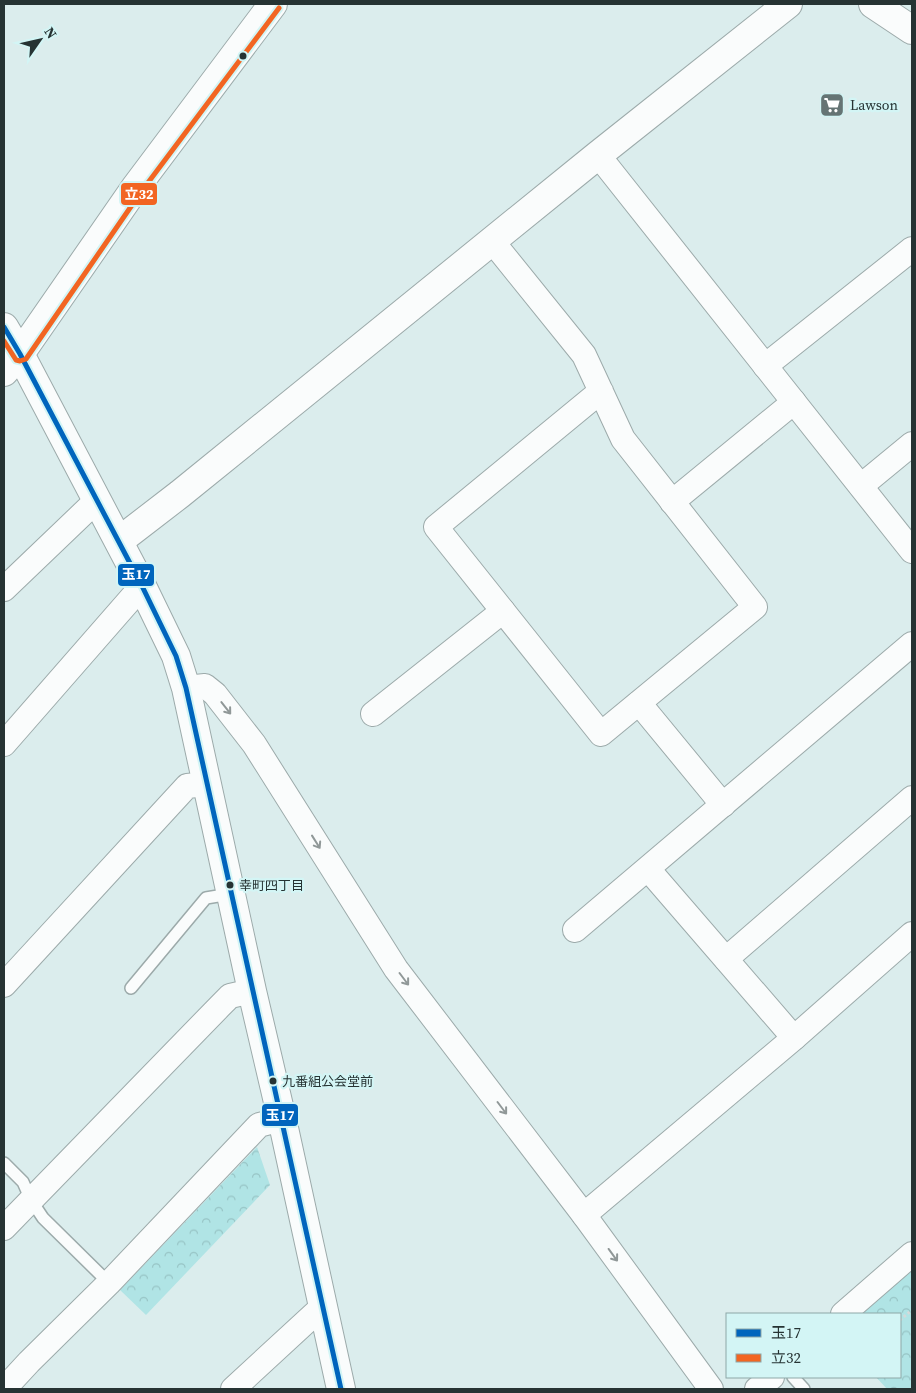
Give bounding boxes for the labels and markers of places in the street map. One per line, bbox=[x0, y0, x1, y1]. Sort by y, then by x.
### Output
unlabelled marker bbox=[238, 51, 248, 61]
supermarket icon: Lawson bbox=[819, 92, 845, 118]
place label: Lawson bbox=[850, 95, 899, 115]
place label: 幸町四丁目 bbox=[239, 877, 304, 894]
marker: 幸町四丁目 bbox=[225, 880, 235, 890]
place label: 九番組公会堂前 bbox=[282, 1073, 373, 1090]
marker: 九番組公会堂前 bbox=[268, 1076, 278, 1086]

